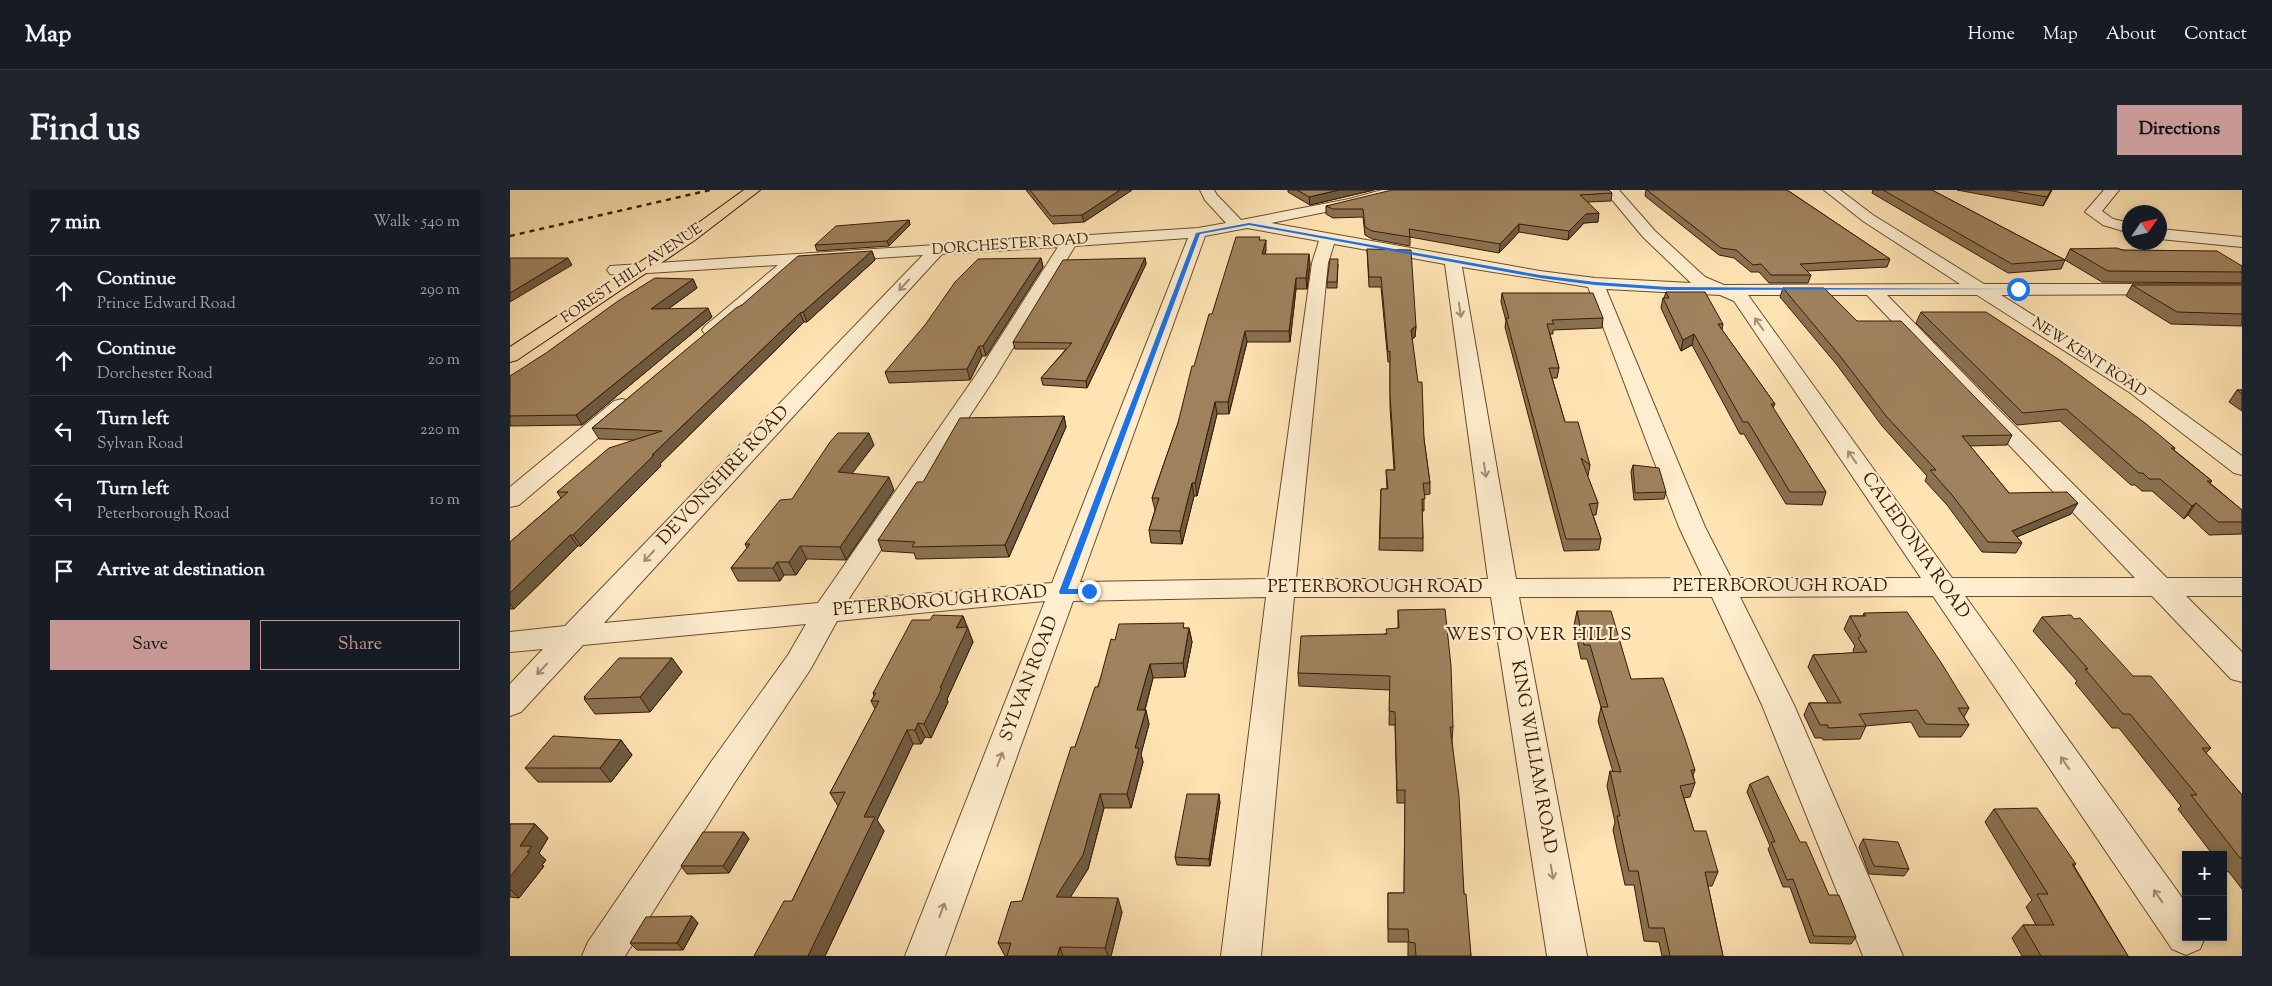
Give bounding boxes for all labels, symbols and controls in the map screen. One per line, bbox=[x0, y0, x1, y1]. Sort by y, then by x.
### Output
text: Map bbox=[25, 18, 71, 52]
text: Home bbox=[1968, 22, 2015, 48]
text: Map bbox=[2043, 22, 2078, 48]
text: About bbox=[2106, 22, 2156, 48]
text: Contact bbox=[2184, 22, 2247, 48]
text: Find us bbox=[30, 105, 140, 156]
button: Directions bbox=[2117, 105, 2242, 155]
north arrow bbox=[2122, 205, 2167, 250]
text: 7 min bbox=[50, 208, 101, 238]
text: Walk · 540 m bbox=[373, 211, 460, 234]
street label: FOREST HILL AVENUE bbox=[557, 219, 707, 329]
street label: DORCHESTER ROAD bbox=[931, 229, 1089, 261]
text: Continue bbox=[97, 266, 176, 293]
icon: ahead bbox=[50, 277, 78, 305]
route start bbox=[2007, 278, 2030, 301]
text: 290 m bbox=[420, 279, 460, 302]
one-way arrow bbox=[898, 279, 910, 291]
text: Prince Edward Road bbox=[97, 293, 236, 316]
one-way arrow bbox=[1455, 301, 1465, 317]
street label: NEW KENT ROAD bbox=[2028, 313, 2151, 403]
one-way arrow bbox=[1754, 317, 1764, 331]
text: Continue bbox=[97, 336, 176, 363]
icon: ahead bbox=[50, 347, 78, 375]
text: 20 m bbox=[427, 349, 460, 372]
text: Dorchester Road bbox=[97, 363, 213, 386]
street label: DEVONSHIRE ROAD bbox=[652, 400, 796, 552]
text: Turn left bbox=[97, 406, 169, 433]
icon: left bbox=[50, 417, 78, 445]
text: 220 m bbox=[420, 419, 460, 442]
text: Sylvan Road bbox=[97, 433, 183, 456]
one-way arrow bbox=[1847, 450, 1857, 464]
one-way arrow bbox=[1480, 462, 1490, 478]
street label: CALEDONIA ROAD bbox=[1854, 467, 1976, 625]
text: Turn left bbox=[97, 476, 169, 503]
icon: left bbox=[50, 487, 78, 515]
text: 10 m bbox=[430, 489, 460, 512]
text: Peterborough Road bbox=[97, 503, 230, 526]
one-way arrow bbox=[643, 550, 655, 563]
icon: arrive bbox=[50, 557, 78, 585]
text: Arrive at destination bbox=[97, 557, 265, 584]
street label: PETERBOROUGH ROAD bbox=[1672, 574, 1888, 600]
street label: PETERBOROUGH ROAD bbox=[1267, 575, 1483, 601]
street label: PETERBOROUGH ROAD bbox=[832, 580, 1048, 624]
route end bbox=[1078, 580, 1101, 603]
street label: SYLVAN ROAD bbox=[994, 612, 1066, 746]
button: Save bbox=[50, 620, 250, 670]
button: Share bbox=[260, 620, 460, 670]
district label: WESTOVER HILLS bbox=[1446, 622, 1633, 649]
street label: KING WILLIAM ROAD bbox=[1503, 658, 1563, 856]
one-way arrow bbox=[536, 663, 548, 676]
one-way arrow bbox=[996, 751, 1005, 766]
one-way arrow bbox=[2060, 756, 2070, 770]
map controls bbox=[2182, 851, 2227, 941]
button: + bbox=[2182, 851, 2227, 896]
one-way arrow bbox=[1548, 864, 1558, 880]
one-way arrow bbox=[2153, 889, 2163, 903]
button: − bbox=[2182, 896, 2227, 941]
one-way arrow bbox=[938, 903, 947, 919]

